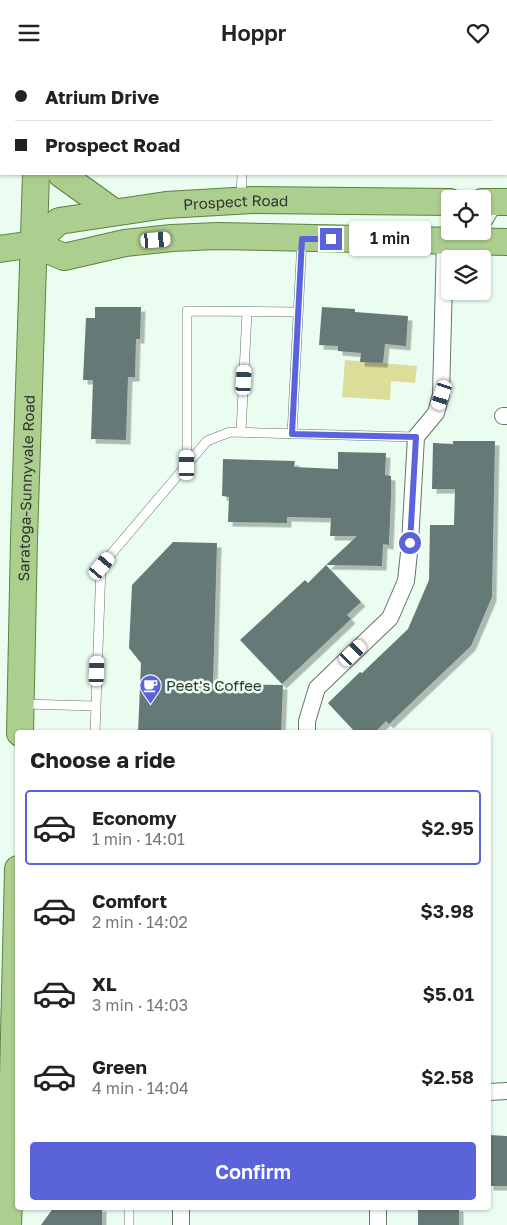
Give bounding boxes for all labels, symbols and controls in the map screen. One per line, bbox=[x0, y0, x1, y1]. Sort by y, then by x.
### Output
icon: menu bbox=[15, 19, 43, 47]
text: Hoppr bbox=[221, 19, 286, 46]
icon: heart bbox=[464, 19, 492, 47]
text: Atrium Drive bbox=[45, 85, 159, 108]
text: Prospect Road bbox=[45, 133, 180, 156]
map controls bbox=[441, 190, 491, 300]
button: locate bbox=[441, 190, 491, 240]
street label: Prospect Road bbox=[183, 191, 288, 213]
callout: 1 min bbox=[348, 221, 431, 257]
route end bbox=[320, 228, 342, 250]
text: 1 min bbox=[370, 228, 410, 248]
car bbox=[140, 231, 171, 249]
button: layers bbox=[441, 250, 491, 300]
car bbox=[235, 365, 252, 395]
car bbox=[430, 378, 453, 412]
street label: Saratoga-Sunnyvale Road bbox=[14, 394, 38, 582]
car bbox=[179, 450, 194, 480]
route start bbox=[399, 532, 421, 554]
car bbox=[86, 550, 117, 582]
car bbox=[336, 637, 369, 669]
car bbox=[88, 656, 105, 686]
cafe icon: Peet's Coffee bbox=[138, 673, 162, 704]
place label: Peet's Coffee bbox=[166, 676, 262, 694]
text: Choose a ride bbox=[30, 746, 176, 773]
icon: car bbox=[32, 805, 77, 850]
text: Economy bbox=[92, 806, 177, 829]
text: $2.95 bbox=[421, 816, 474, 839]
text: 1 min · 14:01 bbox=[92, 829, 185, 849]
icon: car bbox=[32, 888, 77, 933]
text: Comfort bbox=[92, 889, 167, 912]
text: $3.98 bbox=[420, 899, 474, 922]
text: 2 min · 14:02 bbox=[92, 912, 188, 932]
icon: car bbox=[32, 971, 77, 1016]
text: XL bbox=[92, 972, 117, 995]
text: $5.01 bbox=[422, 982, 474, 1005]
text: 3 min · 14:03 bbox=[92, 995, 188, 1015]
icon: car bbox=[32, 1054, 77, 1099]
text: Green bbox=[92, 1055, 147, 1078]
text: $2.58 bbox=[421, 1065, 474, 1088]
text: 4 min · 14:04 bbox=[92, 1078, 189, 1098]
button: Confirm bbox=[30, 1142, 476, 1200]

